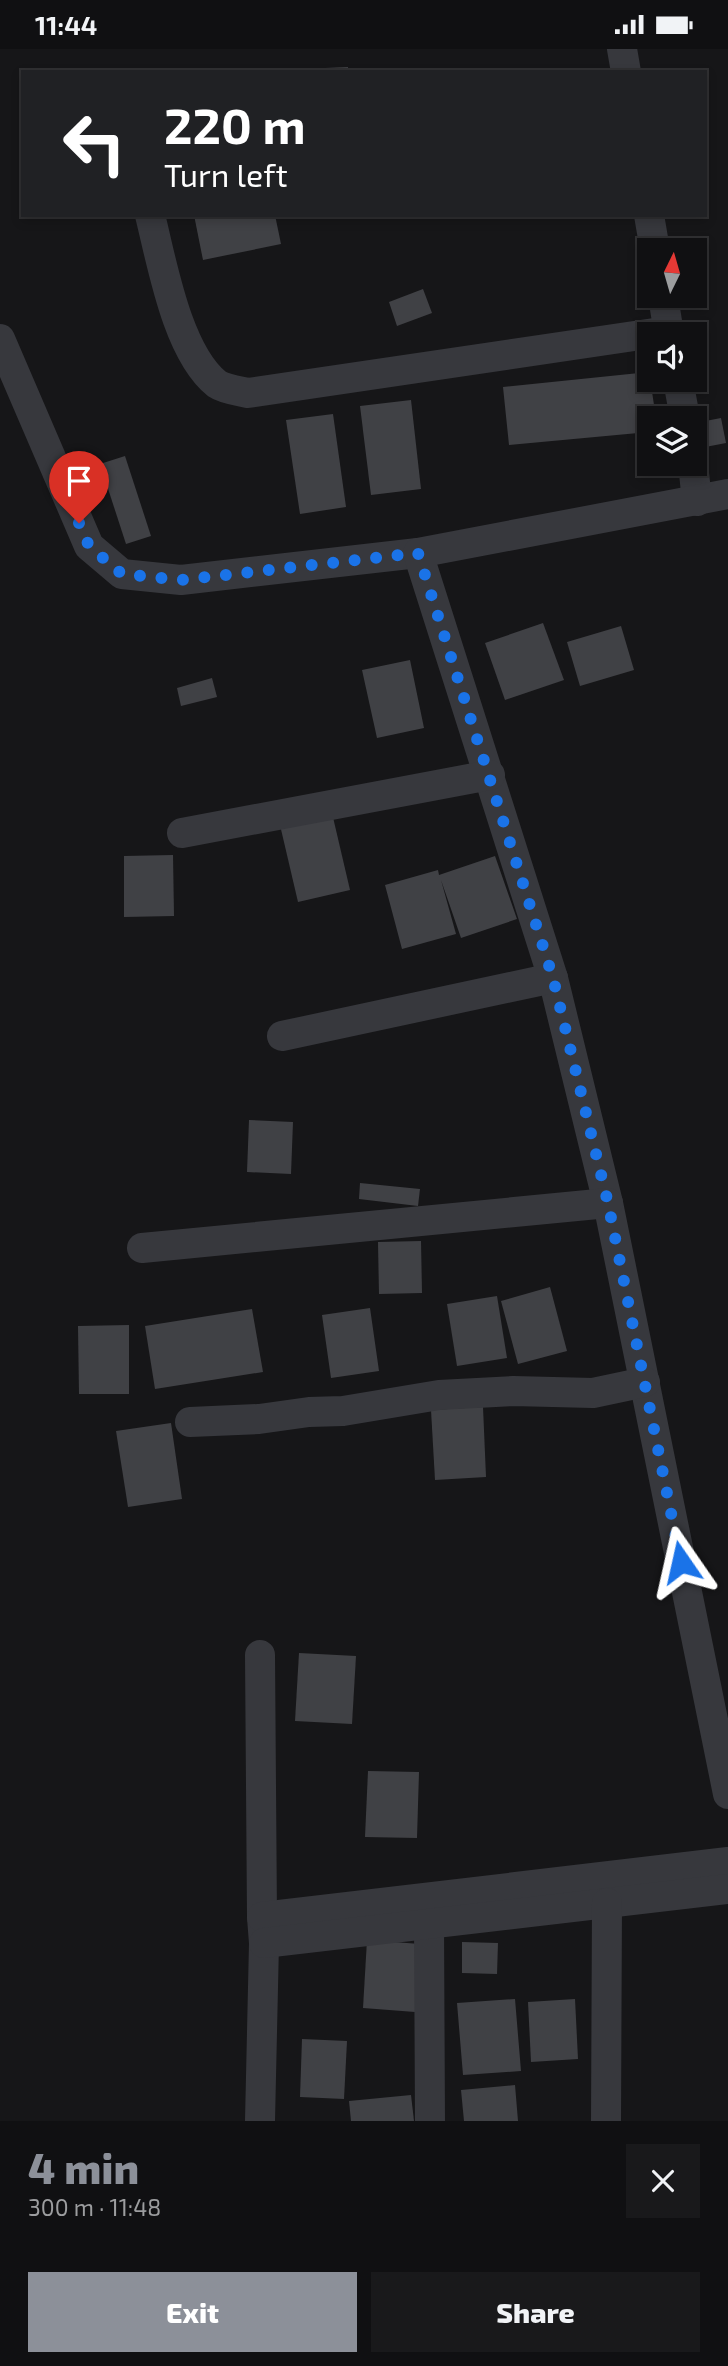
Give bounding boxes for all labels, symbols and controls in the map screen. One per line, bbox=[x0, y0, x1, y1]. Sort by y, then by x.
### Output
text: 11:44 bbox=[35, 9, 97, 40]
text: 220 m bbox=[164, 95, 306, 154]
icon: left bbox=[49, 98, 140, 189]
text: Turn left bbox=[164, 155, 288, 193]
north arrow bbox=[637, 238, 707, 308]
map controls bbox=[637, 238, 707, 476]
button: sound bbox=[637, 322, 707, 392]
button: layers bbox=[637, 406, 707, 476]
pin bbox=[49, 451, 109, 523]
icon: arrive bbox=[60, 462, 98, 500]
position arrow bbox=[644, 1525, 718, 1599]
text: 4 min bbox=[28, 2142, 139, 2192]
button: close bbox=[626, 2144, 700, 2218]
text: 300 m · 11:48 bbox=[28, 2193, 161, 2221]
button: Exit bbox=[28, 2272, 357, 2352]
button: Share bbox=[371, 2272, 700, 2352]

